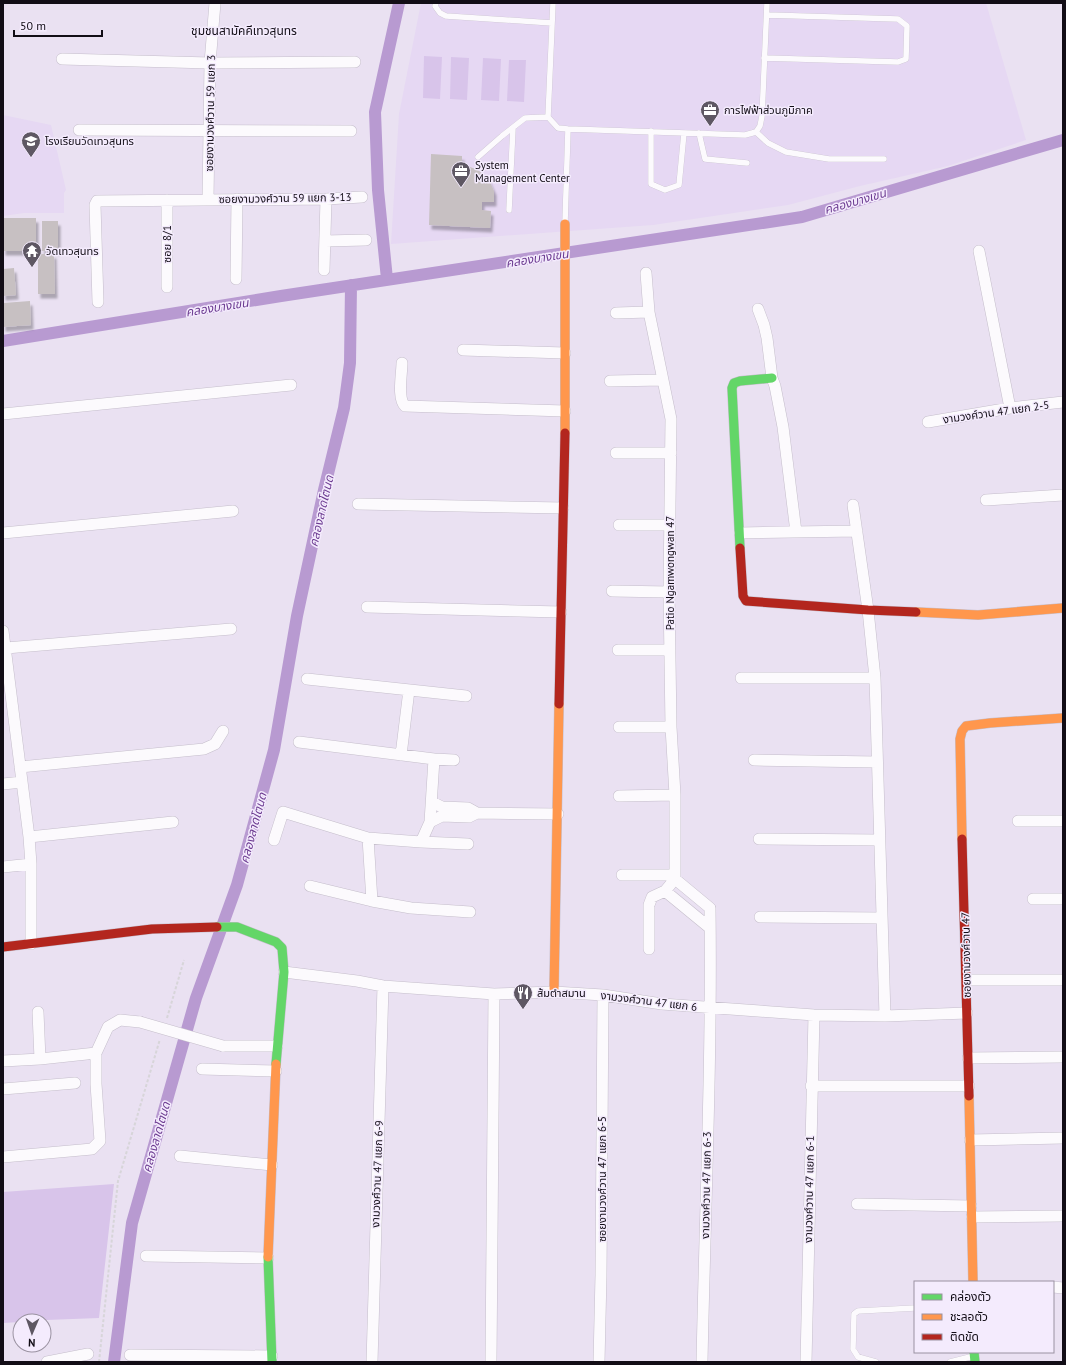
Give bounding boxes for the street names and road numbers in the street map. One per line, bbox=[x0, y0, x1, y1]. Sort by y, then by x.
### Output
street label: ซอยงามวงศ์วาน 59 แยก 3 bbox=[202, 54, 218, 172]
street label: ซอยงามวงศ์วาน 59 แยก 3-13 bbox=[219, 190, 351, 206]
street label: ซอย 8/1 bbox=[160, 225, 174, 263]
street label: งามวงศ์วาน 47 แยก 2-5 bbox=[942, 398, 1050, 426]
street label: Patio Ngamwongwan 47 bbox=[663, 516, 677, 630]
street label: ซอยงามวงศ์วาน 47 bbox=[958, 912, 974, 998]
street label: งามวงศ์วาน 47 แยก 6 bbox=[600, 988, 698, 1014]
street label: ซอยงามวงศ์วาน 47 แยก 6-5 bbox=[595, 1116, 609, 1242]
street label: งามวงศ์วาน 47 แยก 6-9 bbox=[368, 1120, 386, 1228]
street label: งามวงศ์วาน 47 แยก 6-3 bbox=[698, 1131, 714, 1239]
street label: งามวงศ์วาน 47 แยก 6-1 bbox=[801, 1135, 817, 1243]

